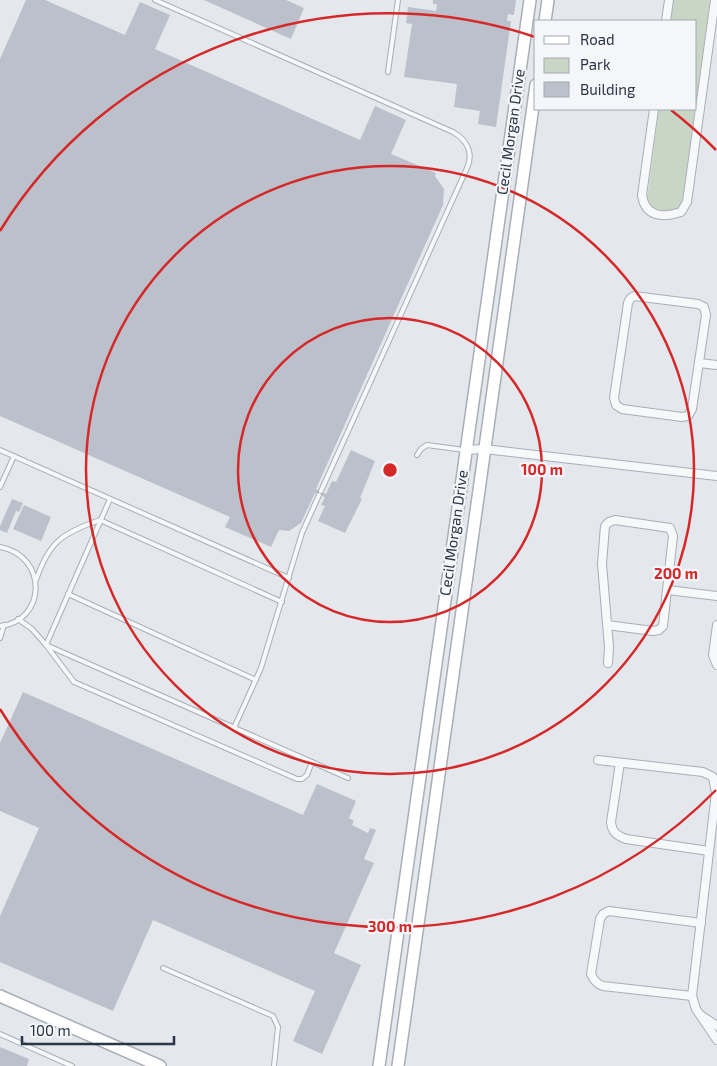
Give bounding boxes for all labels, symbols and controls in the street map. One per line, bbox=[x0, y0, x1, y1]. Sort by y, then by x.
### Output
legend bbox=[534, 20, 697, 110]
text: Road bbox=[580, 30, 615, 48]
text: Park bbox=[580, 55, 611, 73]
street label: Cecil Morgan Drive bbox=[492, 68, 528, 196]
text: Building bbox=[580, 80, 636, 98]
text: 100 m bbox=[521, 460, 563, 478]
centre of rings bbox=[381, 461, 399, 479]
street label: Cecil Morgan Drive bbox=[435, 469, 471, 597]
text: 200 m bbox=[654, 564, 698, 582]
text: 300 m bbox=[368, 917, 412, 935]
scale bar bbox=[22, 1014, 175, 1046]
text: 100 m bbox=[30, 1021, 71, 1039]

